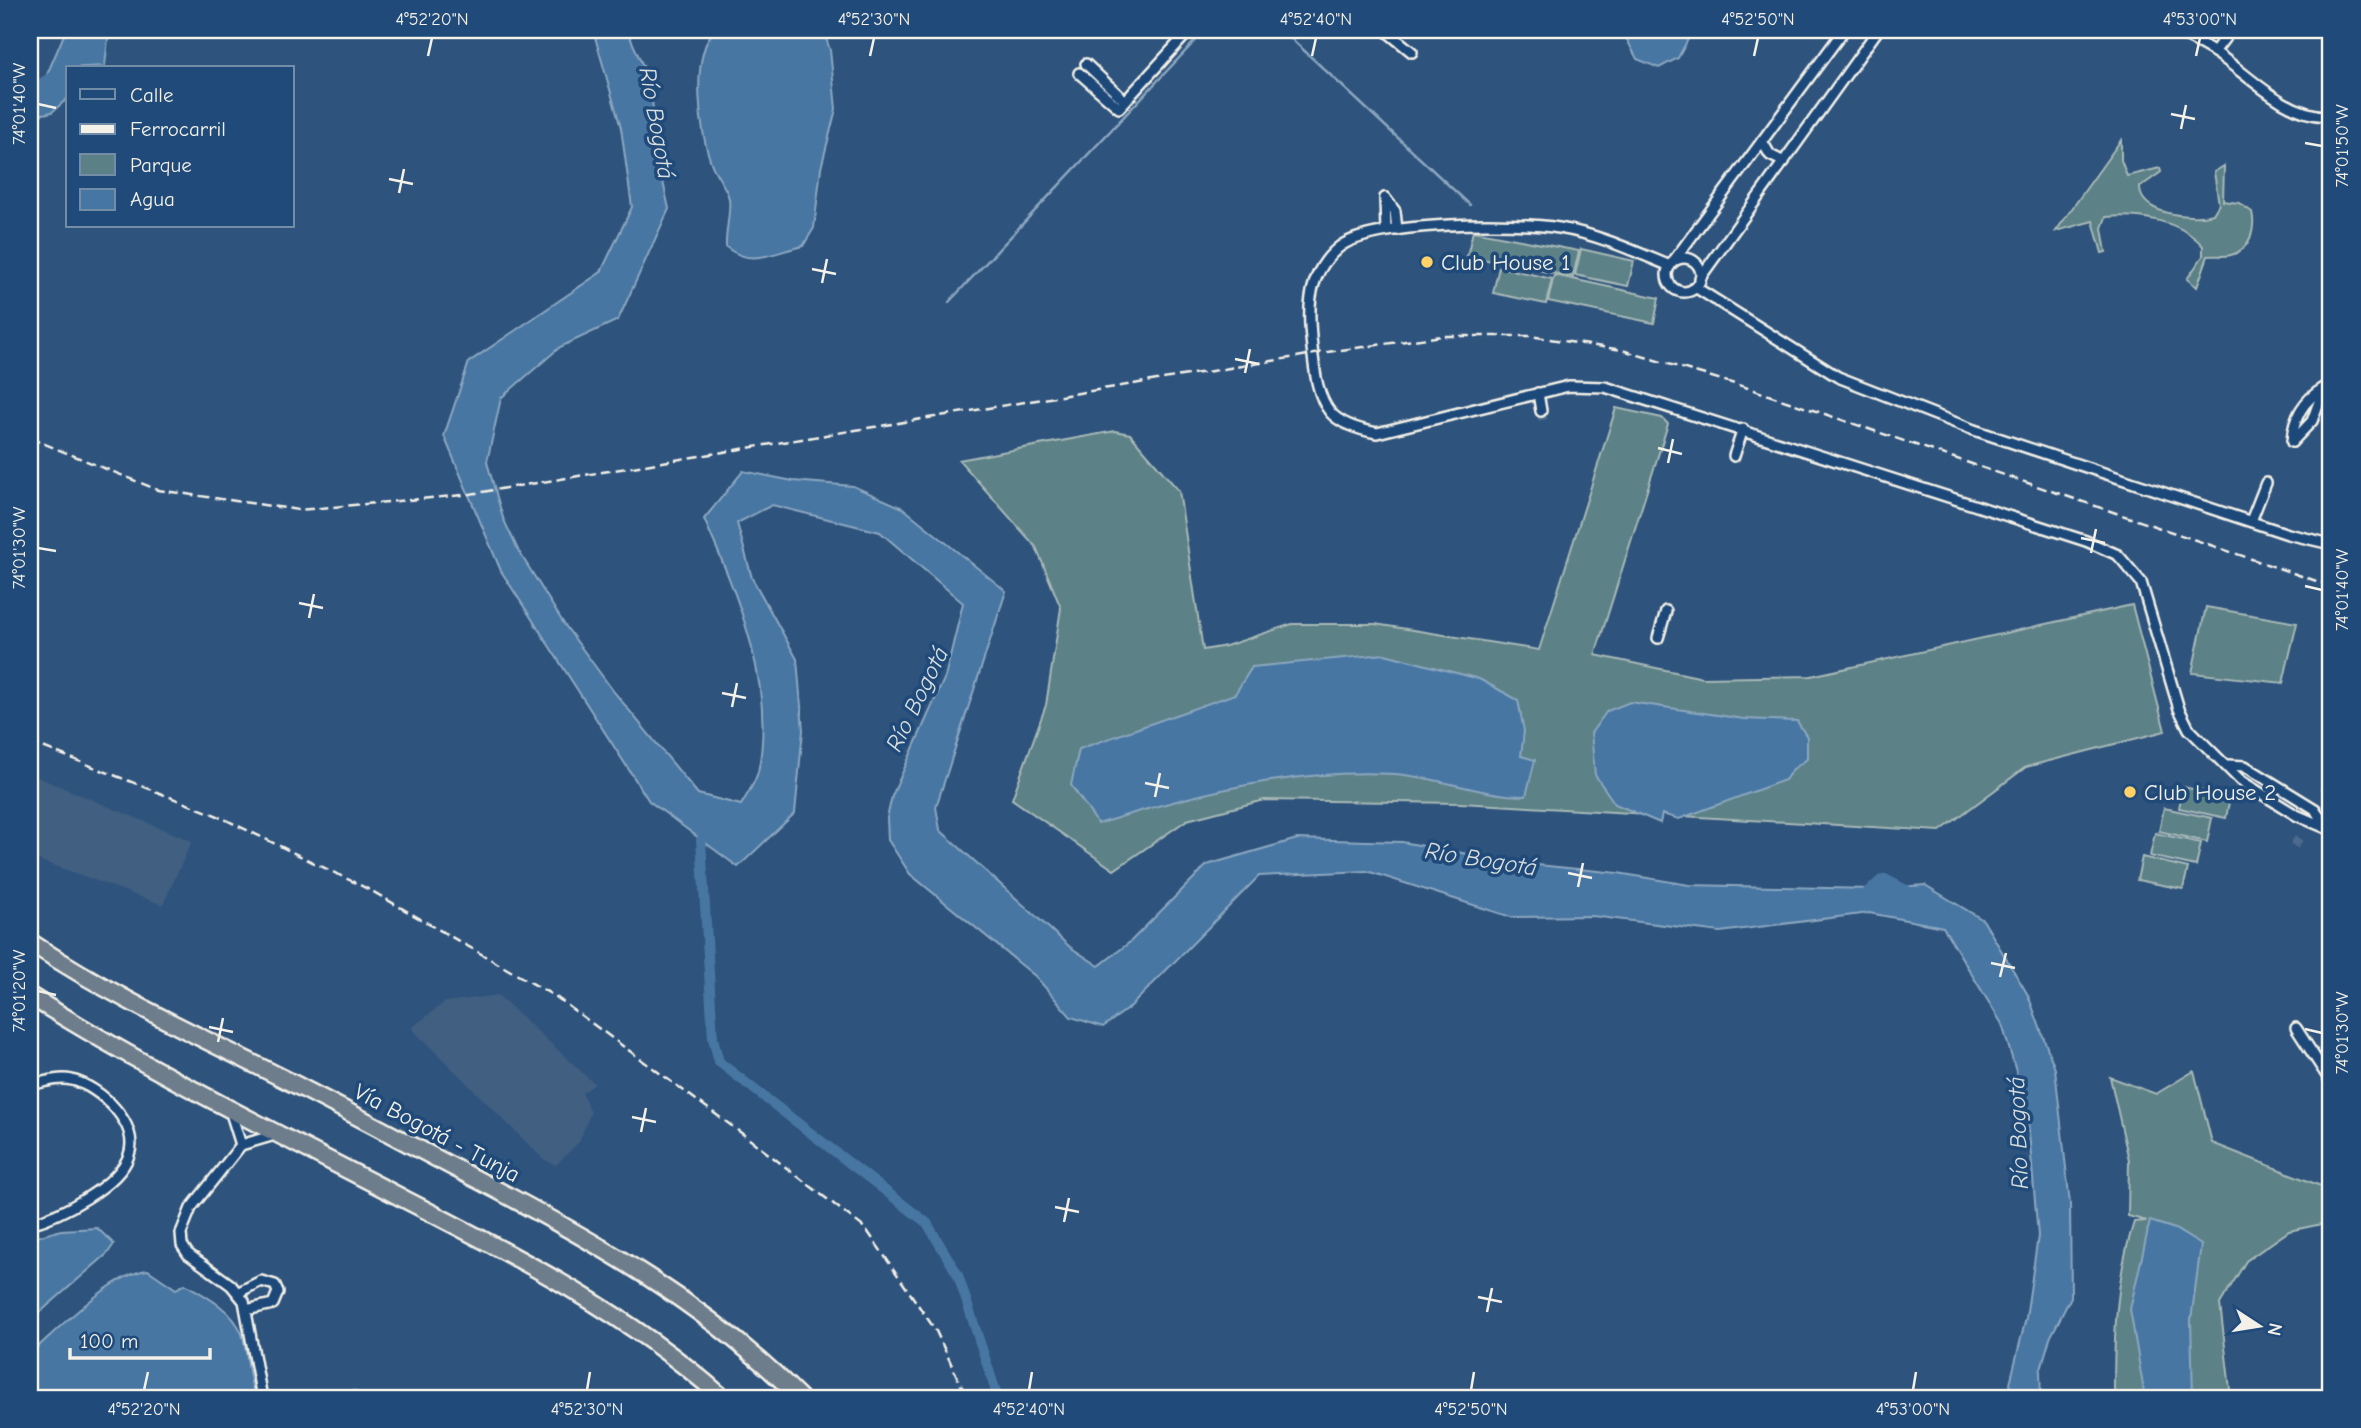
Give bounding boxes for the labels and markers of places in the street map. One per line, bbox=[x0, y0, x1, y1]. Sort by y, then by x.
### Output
place label: Club House 1 bbox=[1441, 249, 1570, 276]
marker: Club House 1 bbox=[1419, 254, 1435, 270]
place label: Club House 2 bbox=[2144, 779, 2276, 806]
marker: Club House 2 bbox=[2122, 784, 2138, 800]

